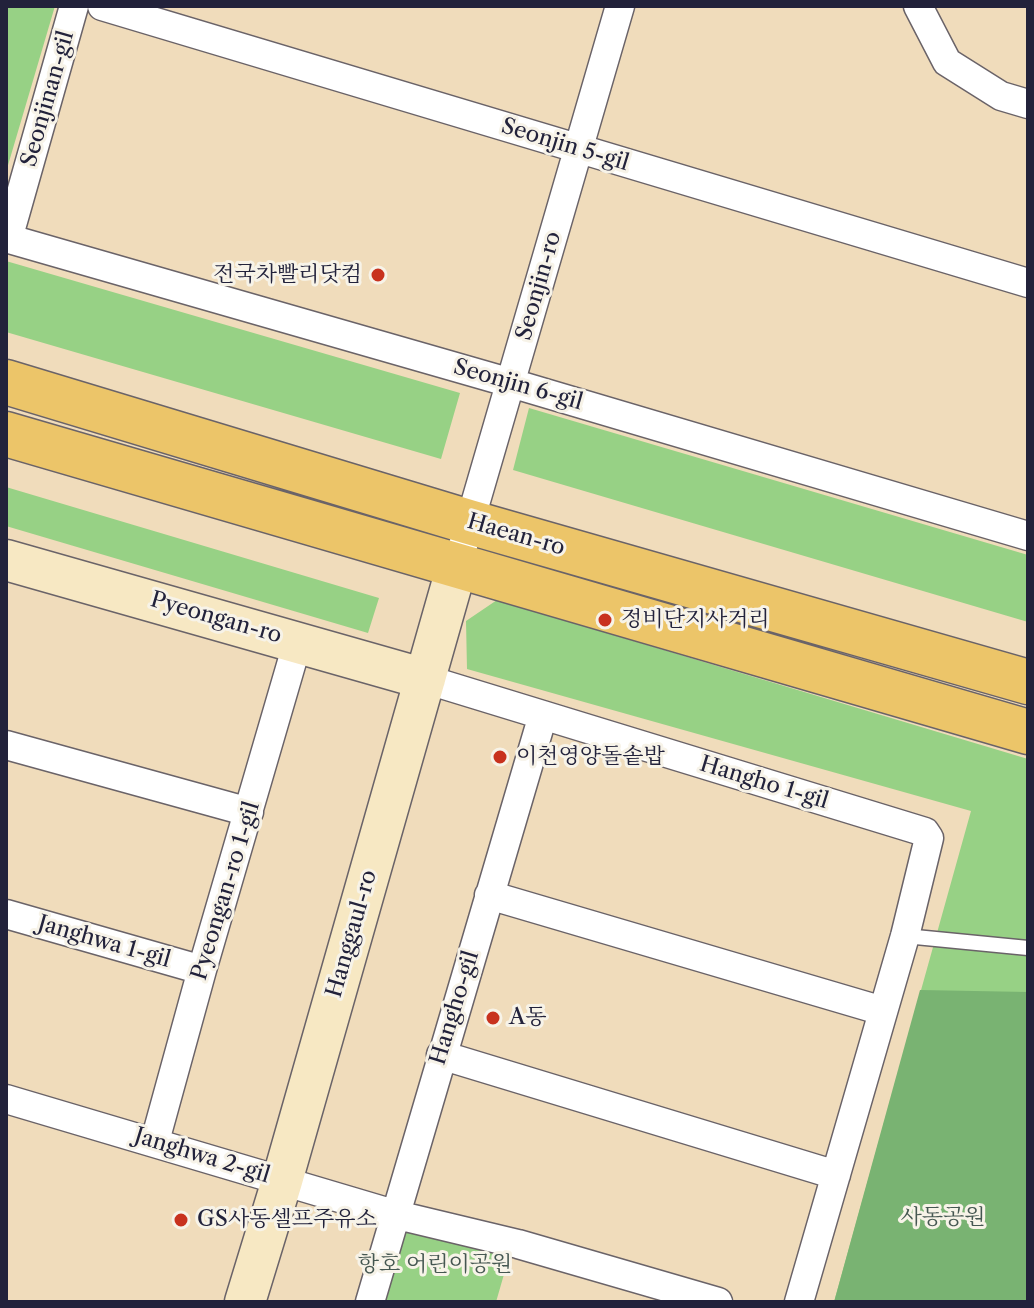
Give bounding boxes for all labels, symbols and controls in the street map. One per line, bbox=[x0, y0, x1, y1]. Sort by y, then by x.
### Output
street label: Seonjinan-gil bbox=[16, 28, 80, 170]
street label: Seonjin 5-gil bbox=[498, 113, 632, 177]
street label: Seonjin-ro bbox=[511, 229, 567, 343]
place label: 전국차빨리닷컴 bbox=[213, 262, 362, 288]
marker: 전국차빨리닷컴 bbox=[369, 266, 387, 284]
street label: Seonjin 6-gil bbox=[450, 354, 586, 416]
street label: Haean-ro bbox=[464, 508, 568, 562]
street label: Pyeongan-ro bbox=[147, 587, 285, 649]
place label: 정비단지사거리 bbox=[621, 607, 770, 633]
marker: 정비단지사거리 bbox=[596, 611, 614, 629]
place label: 이천영양돌솥밥 bbox=[516, 744, 665, 770]
marker: 이천영양돌솥밥 bbox=[491, 748, 509, 766]
street label: Hangho 1-gil bbox=[697, 751, 831, 815]
street label: Pyeongan-ro 1-gil bbox=[186, 799, 266, 983]
street label: Hanggaul-ro bbox=[321, 867, 383, 1001]
street label: Janghwa 1-gil bbox=[35, 910, 173, 974]
street label: Hangho-gil bbox=[425, 948, 485, 1068]
place label: A동 bbox=[509, 1005, 547, 1031]
marker: A동 bbox=[484, 1009, 502, 1027]
street label: Janghwa 2-gil bbox=[131, 1123, 273, 1189]
park label: 사동공원 bbox=[900, 1205, 986, 1231]
place label: GS사동셀프주유소 bbox=[197, 1207, 377, 1233]
marker: GS사동셀프주유소 bbox=[172, 1211, 190, 1229]
park label: 항호 어린이공원 bbox=[358, 1252, 512, 1278]

